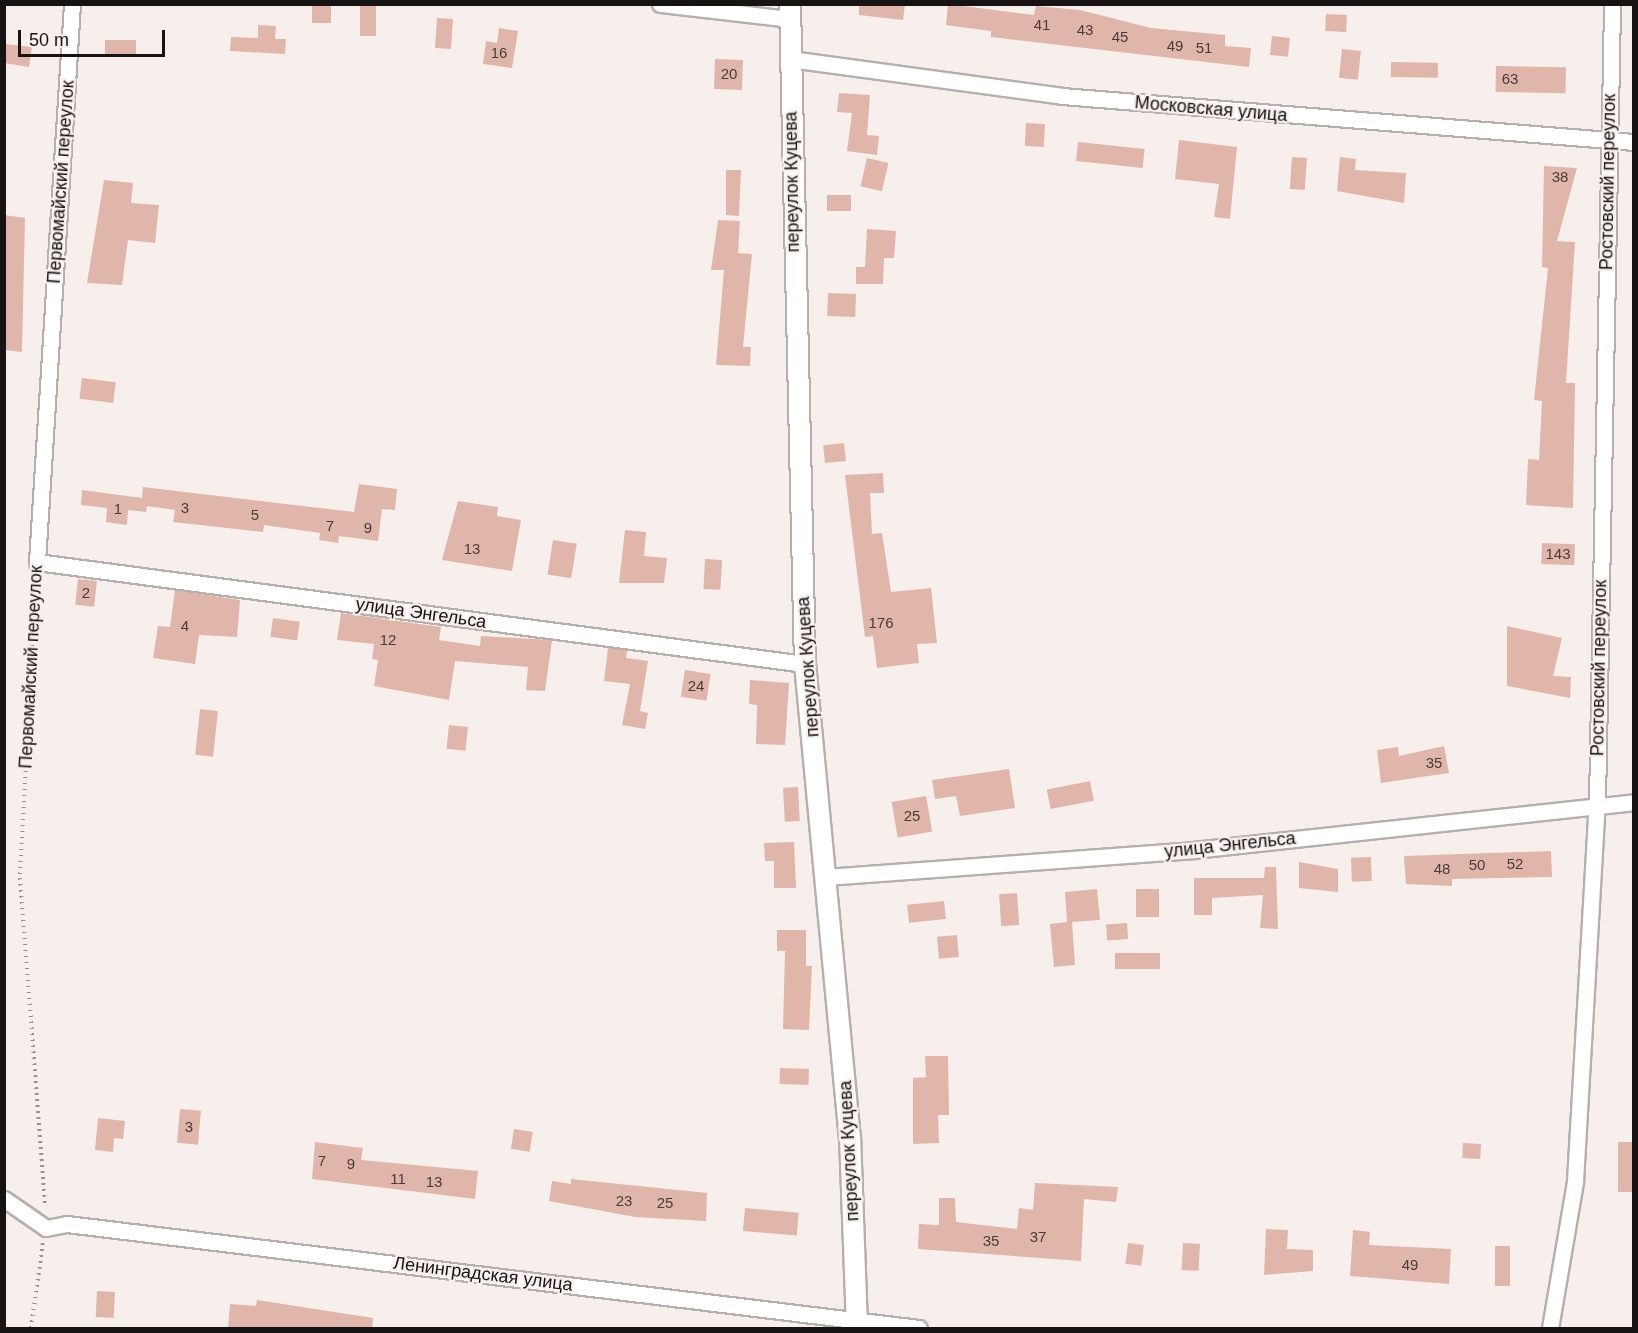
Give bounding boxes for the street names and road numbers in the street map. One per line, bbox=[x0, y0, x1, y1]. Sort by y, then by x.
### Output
street label: Первомайский переулок bbox=[43, 80, 79, 284]
street label: Московская улица bbox=[1134, 92, 1288, 126]
street label: Ростовский переулок bbox=[1596, 94, 1620, 270]
street label: переулок Куцева bbox=[780, 111, 804, 253]
street label: Первомайский переулок bbox=[15, 565, 47, 769]
street label: Ростовский переулок bbox=[1587, 580, 1611, 756]
street label: улица Энгельса bbox=[354, 593, 488, 633]
street label: переулок Куцева bbox=[792, 596, 824, 738]
street label: улица Энгельса bbox=[1163, 827, 1297, 863]
street label: переулок Куцева bbox=[835, 1080, 863, 1222]
street label: Ленинградская улица bbox=[392, 1252, 574, 1296]

